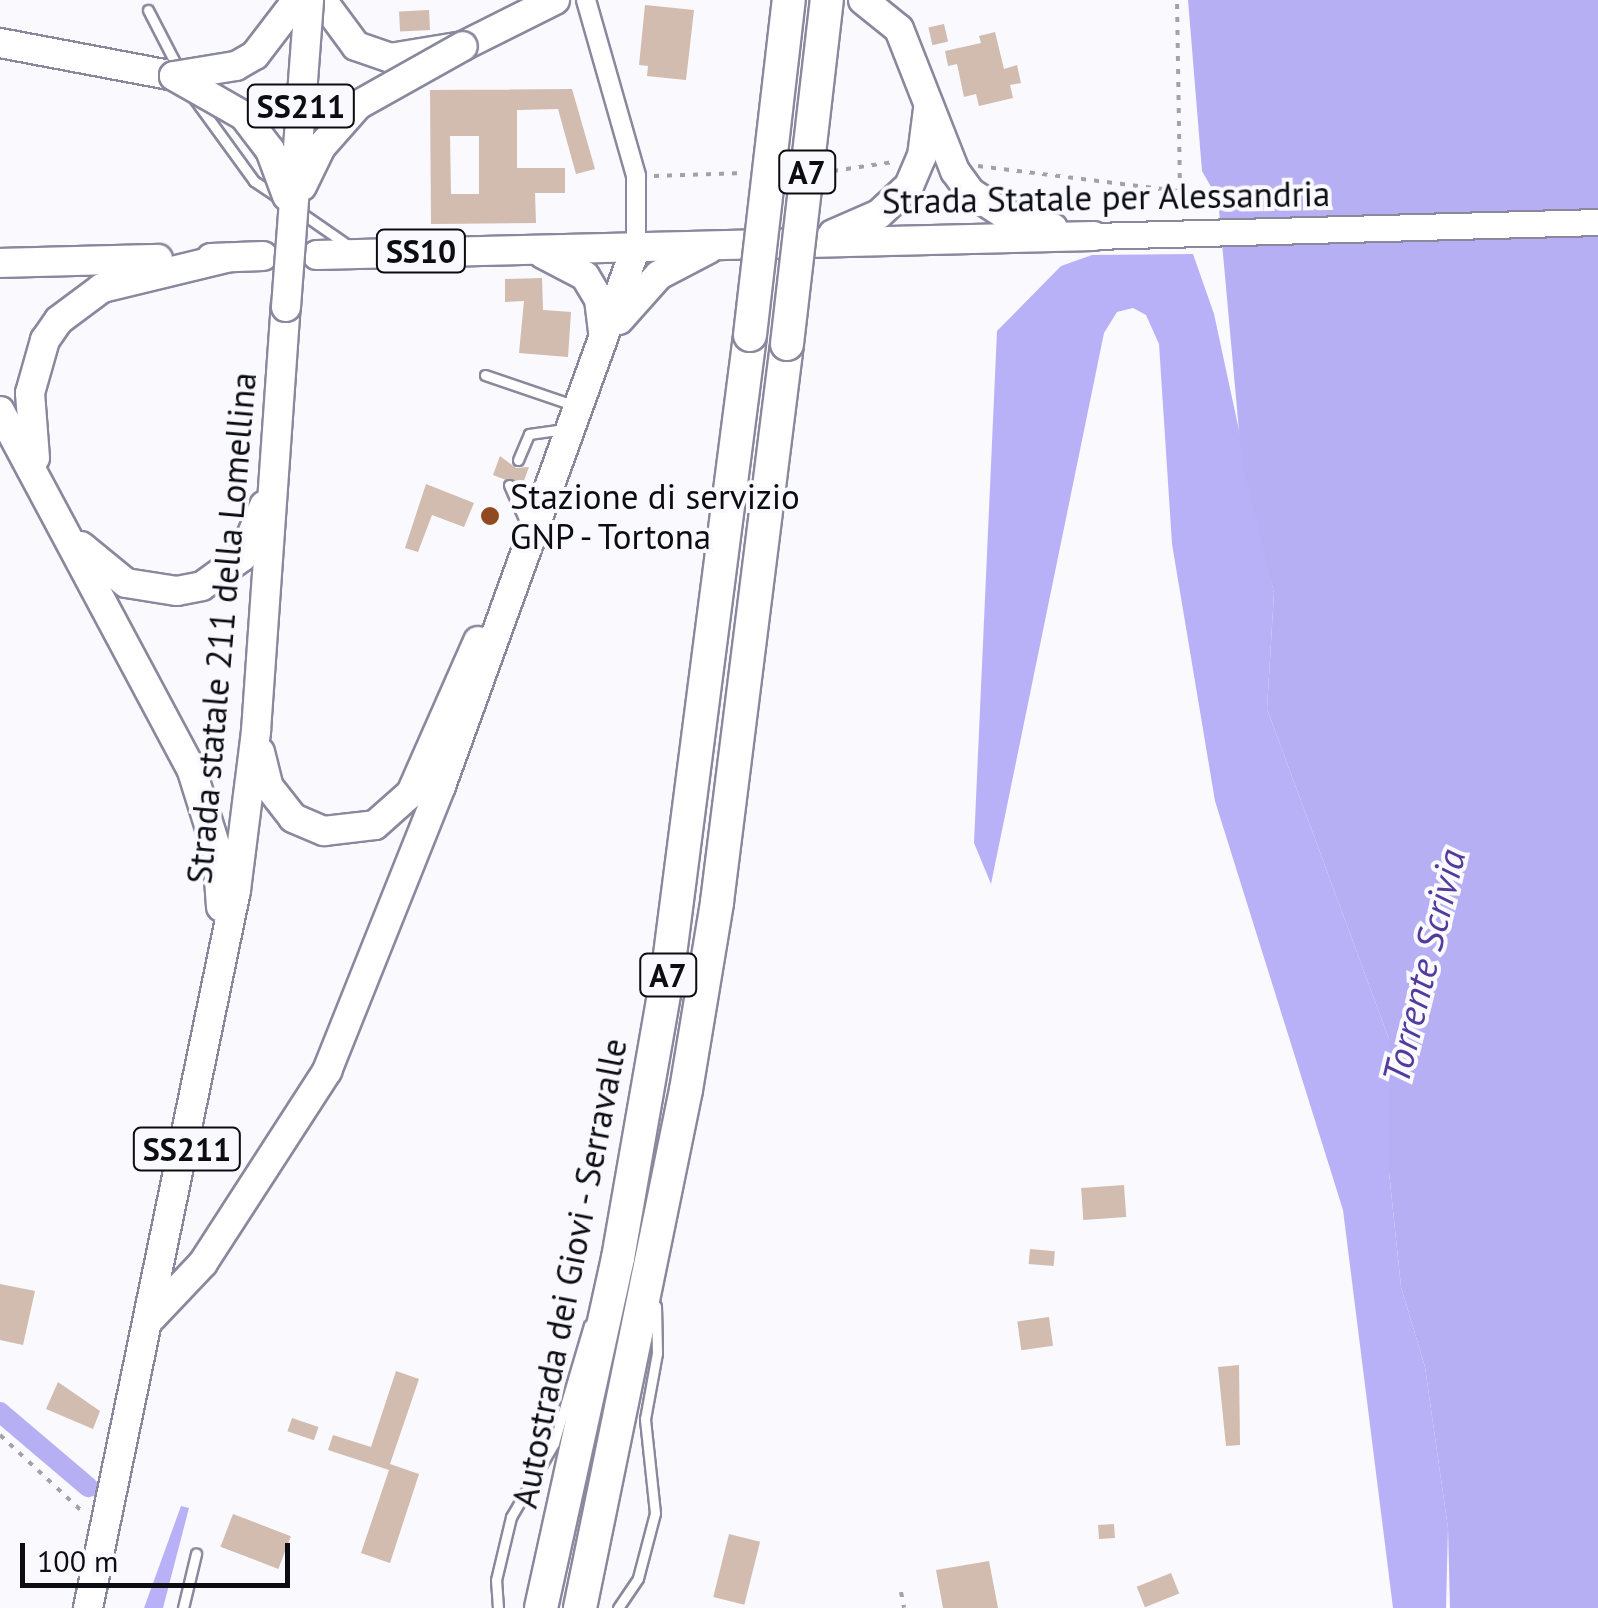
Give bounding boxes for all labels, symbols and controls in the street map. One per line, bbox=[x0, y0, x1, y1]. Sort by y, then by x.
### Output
road number: SS211 bbox=[246, 79, 356, 133]
road number: A7 bbox=[777, 145, 837, 199]
street label: Strada Statale per Alessandria bbox=[881, 172, 1331, 222]
road number: SS10 bbox=[374, 224, 468, 278]
street label: Strada statale 211 della Lomellina bbox=[178, 370, 264, 886]
place label: Stazione di servizio GNP - Tortona bbox=[510, 475, 800, 557]
marker: Stazione di servizio GNP - Tortona bbox=[479, 505, 501, 527]
water label: Torrente Scrivia bbox=[1372, 844, 1474, 1088]
road number: A7 bbox=[638, 948, 698, 1002]
street label: Autostrada dei Giovi - Serravalle bbox=[502, 1032, 636, 1514]
road number: SS211 bbox=[132, 1122, 242, 1176]
scale bar bbox=[25, 1523, 295, 1585]
text: 100 m bbox=[37, 1541, 118, 1580]

